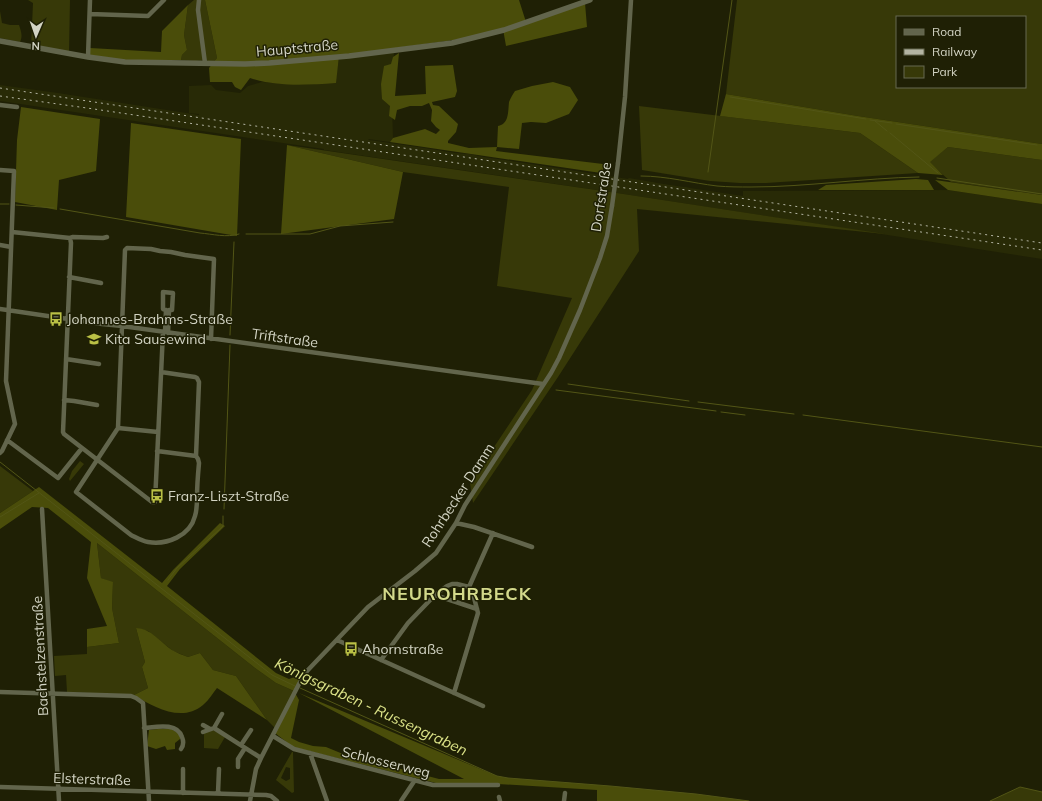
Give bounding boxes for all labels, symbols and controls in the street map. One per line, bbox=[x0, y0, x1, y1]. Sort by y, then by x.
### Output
north arrow bbox=[16, 16, 56, 56]
legend bbox=[896, 16, 1026, 88]
text: Road bbox=[932, 24, 961, 39]
street label: Hauptstraße bbox=[255, 35, 339, 61]
text: N bbox=[31, 39, 40, 53]
text: Railway bbox=[932, 44, 978, 59]
text: Park bbox=[932, 64, 958, 79]
street label: Dorfstraße bbox=[587, 161, 615, 233]
place label: Johannes-Brahms-Straße bbox=[67, 310, 233, 328]
bus stop icon: Johannes-Brahms-Straße bbox=[48, 311, 64, 327]
street label: Triftstraße bbox=[251, 324, 319, 352]
place label: Kita Sausewind bbox=[105, 330, 206, 348]
school or university icon: Kita Sausewind bbox=[86, 331, 102, 347]
street label: Rohrbecker Damm bbox=[418, 440, 498, 550]
place label: Franz-Liszt-Straße bbox=[168, 487, 289, 505]
bus stop icon: Franz-Liszt-Straße bbox=[149, 488, 165, 504]
district label: NEUROHRBECK bbox=[382, 582, 532, 605]
street label: Bachstelzenstraße bbox=[28, 595, 52, 717]
place label: Ahornstraße bbox=[362, 640, 443, 658]
bus stop icon: Ahornstraße bbox=[343, 641, 359, 657]
water label: Königsgraben - Russengraben bbox=[272, 653, 471, 760]
street label: Schlosserweg bbox=[340, 742, 432, 782]
street label: Elsterstraße bbox=[53, 769, 131, 789]

